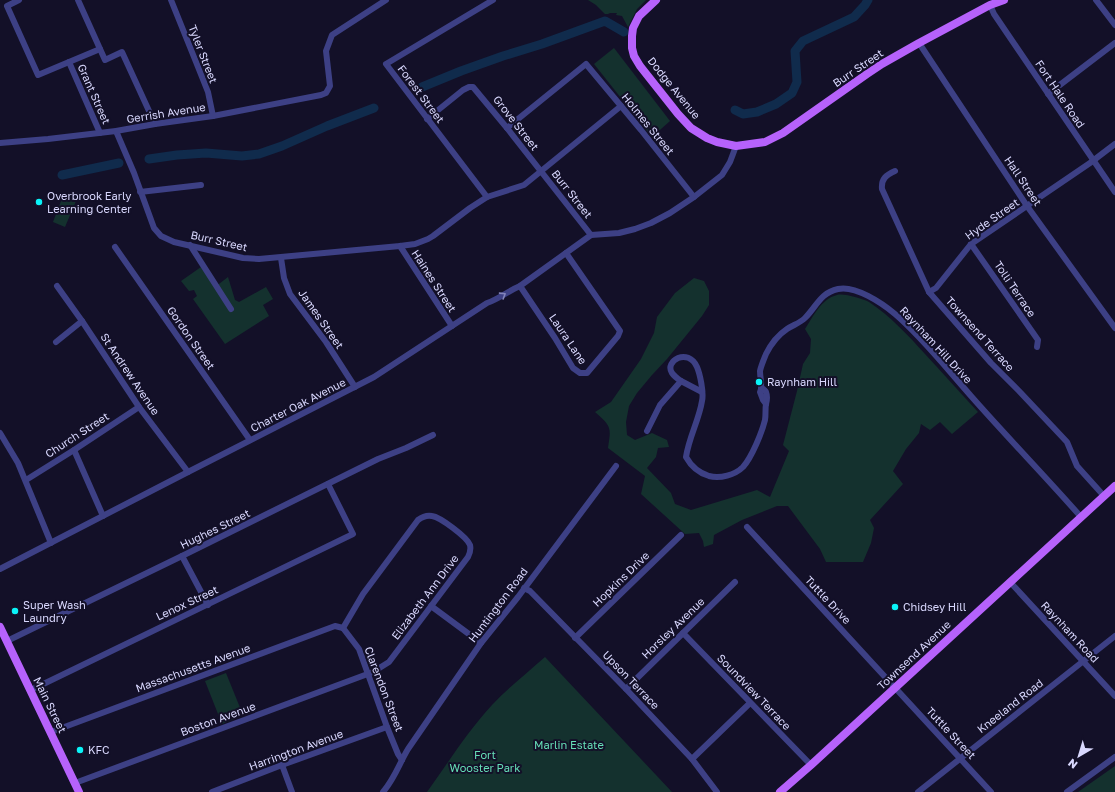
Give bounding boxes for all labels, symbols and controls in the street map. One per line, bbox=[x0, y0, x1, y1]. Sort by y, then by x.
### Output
street label: Tyler Street bbox=[186, 23, 221, 85]
street label: Burr Street bbox=[830, 46, 885, 89]
street label: Dodge Avenue bbox=[645, 54, 703, 121]
street label: Fort Hale Road bbox=[1033, 57, 1088, 130]
street label: Grant Street bbox=[75, 62, 114, 126]
street label: Forest Street bbox=[395, 62, 447, 125]
street label: Holmes Street bbox=[620, 90, 677, 157]
street label: Grove Street bbox=[491, 93, 542, 153]
street label: Gerrish Avenue bbox=[125, 100, 206, 125]
street label: Hall Street bbox=[1002, 153, 1045, 208]
street label: Burr Street bbox=[549, 167, 595, 221]
place label: Overbrook Early Learning Center bbox=[47, 189, 132, 215]
street label: Hyde Street bbox=[962, 195, 1021, 242]
marker: Overbrook Early Learning Center bbox=[34, 197, 44, 207]
street label: Burr Street bbox=[189, 228, 249, 253]
street label: Haines Street bbox=[409, 247, 459, 314]
street label: Tolli Terrace bbox=[992, 258, 1039, 319]
street label: James Street bbox=[296, 286, 347, 351]
one-way arrow bbox=[499, 292, 506, 299]
street label: Townsend Terrace bbox=[944, 294, 1017, 374]
street label: Gordon Street bbox=[165, 304, 218, 372]
street label: Raynham Hill Drive bbox=[897, 304, 975, 386]
street label: Laura Lane bbox=[547, 311, 590, 366]
street label: St Andrew Avenue bbox=[98, 330, 163, 417]
street label: Charter Oak Avenue bbox=[248, 375, 347, 434]
place label: Raynham Hill bbox=[767, 375, 838, 388]
marker: Raynham Hill bbox=[754, 377, 764, 387]
street label: Church Street bbox=[43, 409, 111, 460]
street label: Hughes Street bbox=[178, 506, 252, 551]
street label: Hopkins Drive bbox=[590, 548, 652, 609]
street label: Elizabeth Ann Drive bbox=[388, 552, 461, 642]
street label: Huntington Road bbox=[465, 565, 530, 645]
street label: Tuttle Drive bbox=[803, 573, 854, 626]
street label: Lenox Street bbox=[154, 582, 220, 623]
street label: Horsley Avenue bbox=[639, 594, 707, 661]
place label: Super Wash Laundry bbox=[23, 598, 86, 624]
street label: Raynham Road bbox=[1039, 598, 1102, 665]
place label: Chidsey Hill bbox=[903, 600, 967, 613]
marker: Chidsey Hill bbox=[890, 602, 900, 612]
marker: Super Wash Laundry bbox=[10, 606, 20, 616]
street label: Townsend Avenue bbox=[874, 617, 953, 692]
street label: Massachusetts Avenue bbox=[134, 641, 252, 694]
street label: Clarendon Street bbox=[362, 644, 407, 733]
street label: Upson Terrace bbox=[600, 648, 662, 712]
street label: Soundview Terrace bbox=[715, 651, 794, 732]
street label: Main Street bbox=[31, 675, 70, 735]
street label: Kneeland Road bbox=[974, 676, 1045, 735]
street label: Boston Avenue bbox=[178, 699, 257, 738]
street label: Tuttle Street bbox=[924, 704, 979, 761]
street label: Harrington Avenue bbox=[247, 726, 345, 773]
north arrow bbox=[1059, 736, 1099, 776]
park label: Marlin Estate bbox=[534, 738, 604, 751]
place label: KFC bbox=[88, 743, 110, 756]
marker: KFC bbox=[75, 745, 85, 755]
park label: Fort Wooster Park bbox=[450, 748, 520, 774]
text: N bbox=[1065, 757, 1080, 772]

